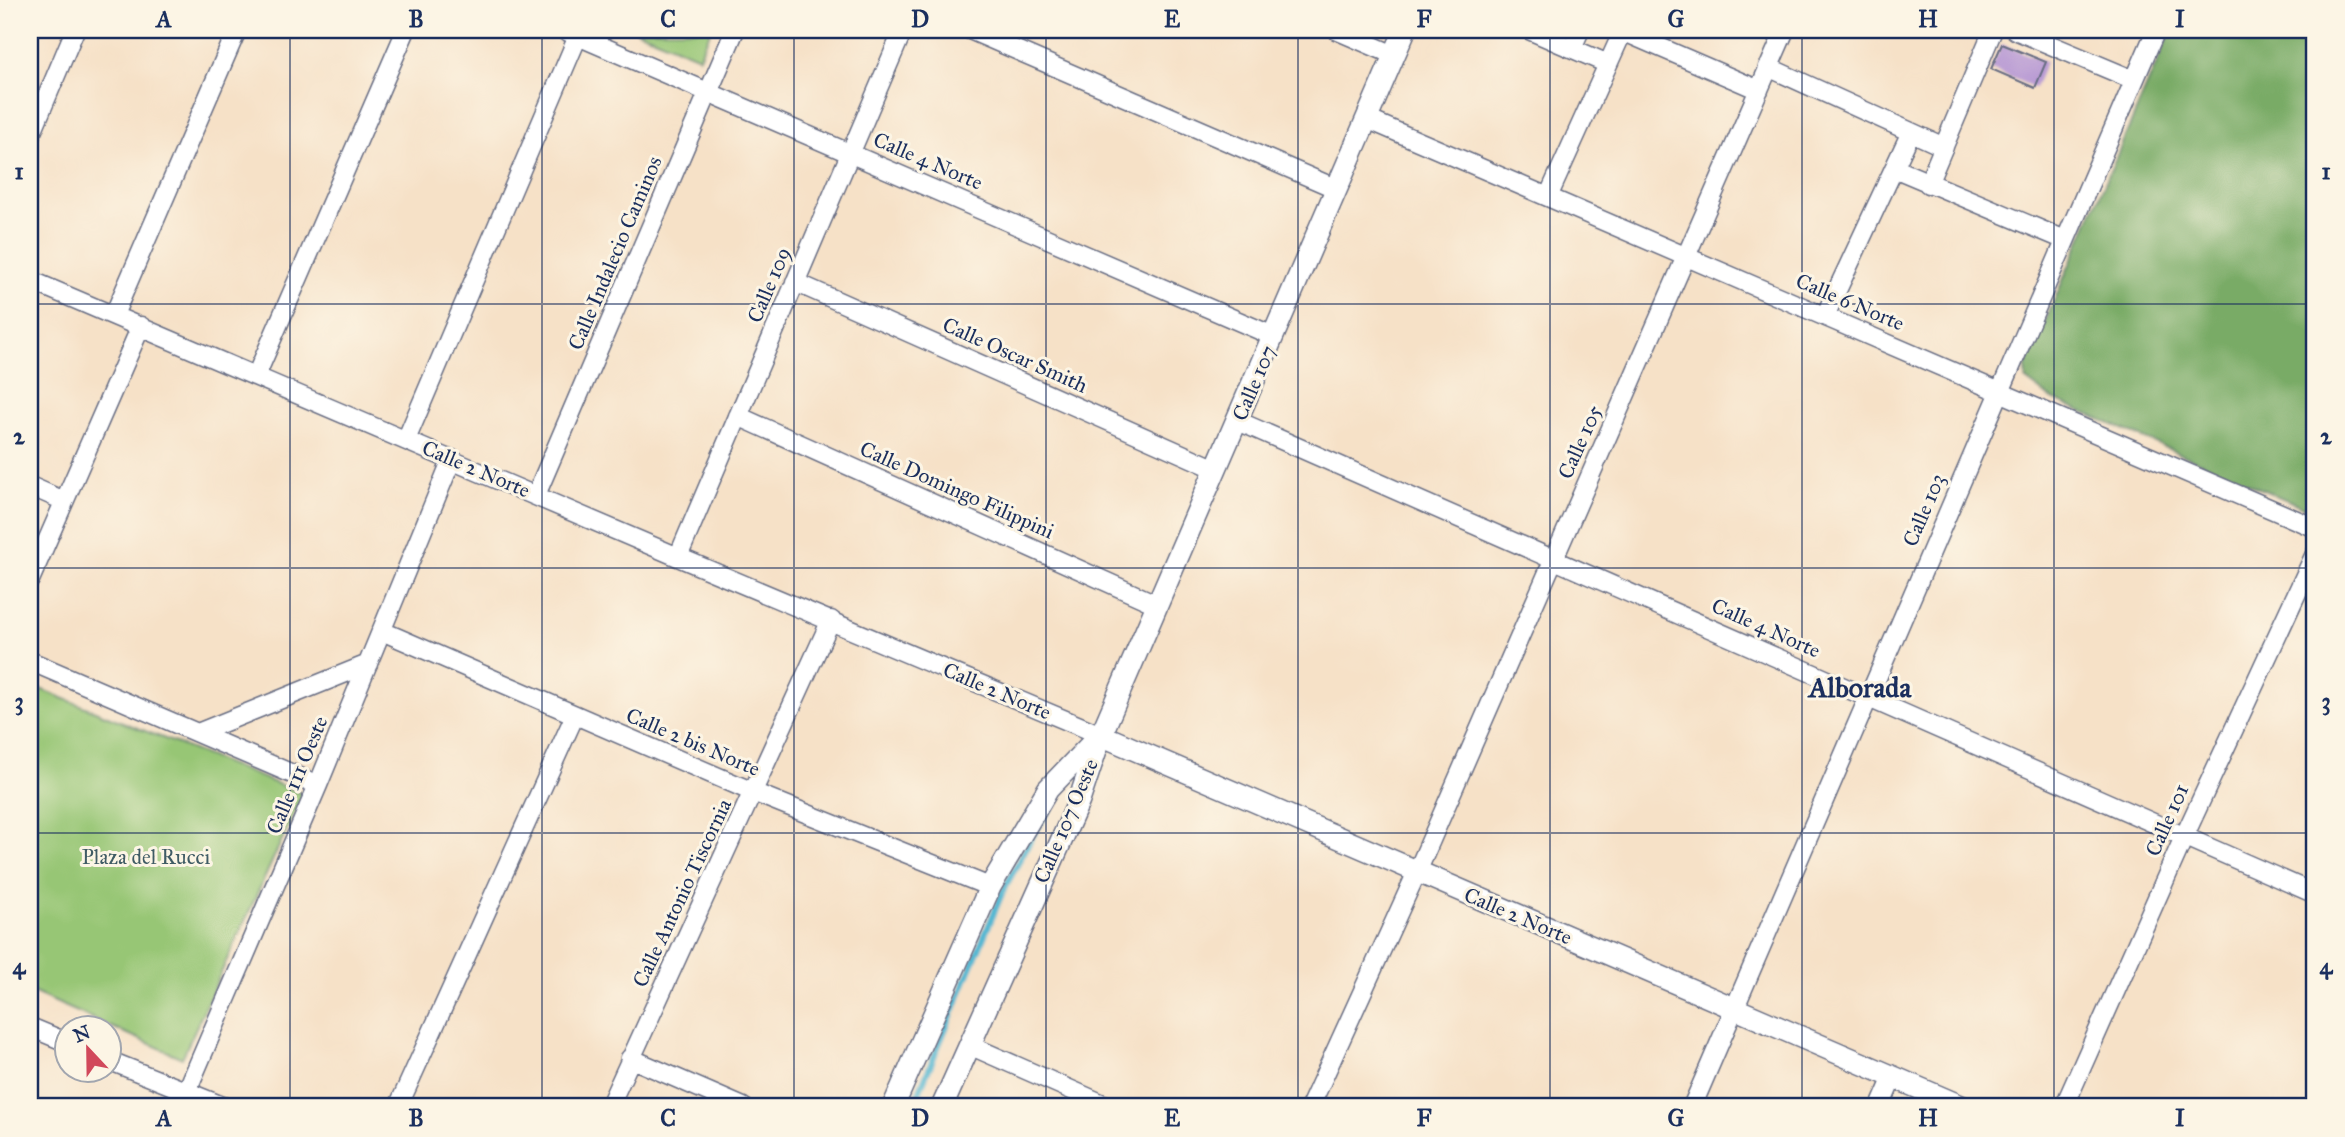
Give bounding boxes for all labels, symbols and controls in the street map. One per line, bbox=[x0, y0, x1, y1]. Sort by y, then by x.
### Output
text: A bbox=[154, 5, 172, 33]
text: B bbox=[408, 5, 424, 33]
text: C bbox=[660, 5, 676, 33]
text: D bbox=[911, 5, 929, 33]
text: E bbox=[1164, 5, 1181, 33]
text: F bbox=[1416, 5, 1432, 33]
text: G bbox=[1668, 5, 1685, 33]
text: H bbox=[1918, 5, 1938, 33]
text: I bbox=[2175, 5, 2185, 33]
street label: Calle 4 Norte bbox=[869, 126, 987, 196]
street label: Calle Indalecio Caminos bbox=[562, 152, 668, 354]
text: 1 bbox=[14, 157, 24, 185]
text: 1 bbox=[2321, 157, 2331, 185]
street label: Calle 109 bbox=[742, 243, 796, 327]
street label: Calle 6 Norte bbox=[1792, 268, 1908, 337]
street label: Calle Oscar Smith bbox=[938, 311, 1092, 399]
street label: Calle 107 bbox=[1227, 341, 1281, 425]
street label: Calle 105 bbox=[1552, 401, 1608, 483]
text: 2 bbox=[13, 422, 25, 450]
text: 2 bbox=[2320, 422, 2332, 450]
street label: Calle 2 Norte bbox=[418, 435, 534, 503]
street label: Calle Domingo Filippini bbox=[856, 435, 1058, 545]
street label: Calle 103 bbox=[1897, 470, 1951, 550]
street label: Calle 4 Norte bbox=[1708, 593, 1825, 664]
street label: Calle 2 Norte bbox=[939, 657, 1055, 725]
district label: Alborada bbox=[1807, 670, 1912, 705]
text: 3 bbox=[14, 687, 24, 716]
text: 3 bbox=[2321, 687, 2331, 716]
street label: Calle 2 bis Norte bbox=[622, 702, 764, 782]
street label: Calle 111 Oeste bbox=[260, 712, 334, 838]
street label: Calle 107 Oeste bbox=[1028, 755, 1104, 887]
street label: Calle 101 bbox=[2140, 780, 2194, 860]
street label: Calle Antonio Tiscornia bbox=[627, 795, 737, 991]
park label: Plaza del Rucci bbox=[82, 844, 210, 870]
street label: Calle 2 Norte bbox=[1460, 882, 1576, 950]
text: 4 bbox=[13, 952, 27, 980]
text: 4 bbox=[2320, 952, 2334, 980]
north arrow bbox=[52, 1014, 122, 1084]
text: N bbox=[70, 1020, 94, 1047]
text: A bbox=[154, 1104, 172, 1132]
text: B bbox=[408, 1104, 424, 1132]
text: C bbox=[660, 1104, 676, 1132]
text: D bbox=[911, 1104, 929, 1132]
text: E bbox=[1164, 1104, 1181, 1132]
text: F bbox=[1416, 1104, 1432, 1132]
text: G bbox=[1668, 1104, 1685, 1132]
text: H bbox=[1918, 1104, 1938, 1132]
text: I bbox=[2175, 1104, 2185, 1132]

